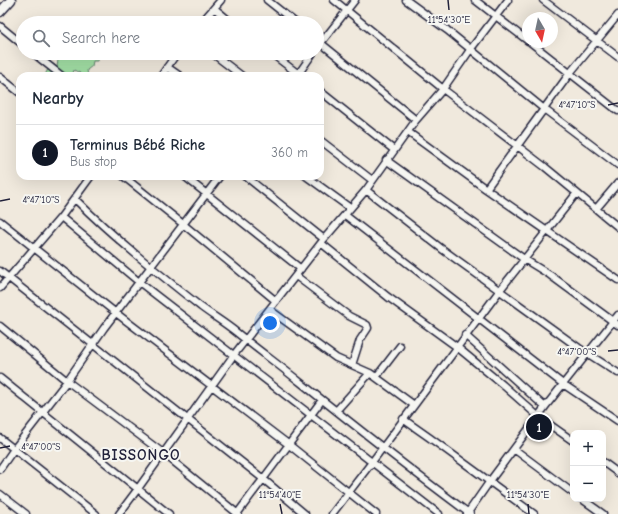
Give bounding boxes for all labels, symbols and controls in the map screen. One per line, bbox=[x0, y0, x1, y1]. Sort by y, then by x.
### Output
north arrow bbox=[522, 12, 558, 48]
text: 11°54'30"E bbox=[428, 14, 470, 26]
search box bbox=[16, 16, 324, 60]
icon: search bbox=[30, 27, 52, 49]
text: Search here bbox=[62, 29, 140, 47]
text: Nearby bbox=[32, 89, 83, 108]
text: 4°47'10"S bbox=[558, 99, 596, 111]
text: Terminus Bébé Riche bbox=[70, 136, 205, 154]
text: 1 bbox=[42, 145, 48, 160]
text: 360 m bbox=[271, 145, 308, 160]
text: Bus stop bbox=[70, 154, 117, 169]
text: 4°47'10"S bbox=[22, 194, 60, 206]
your location bbox=[260, 313, 280, 333]
text: 4°47'00"S bbox=[557, 346, 597, 358]
pin: 1 bbox=[526, 412, 552, 442]
map controls bbox=[570, 430, 606, 502]
button: + bbox=[570, 430, 606, 466]
text: 4°47'00"S bbox=[21, 441, 61, 453]
district label: BISSONGO bbox=[101, 446, 181, 464]
button: − bbox=[570, 466, 606, 502]
text: 11°54'40"E bbox=[259, 489, 301, 501]
text: 11°54'30"E bbox=[507, 489, 549, 501]

